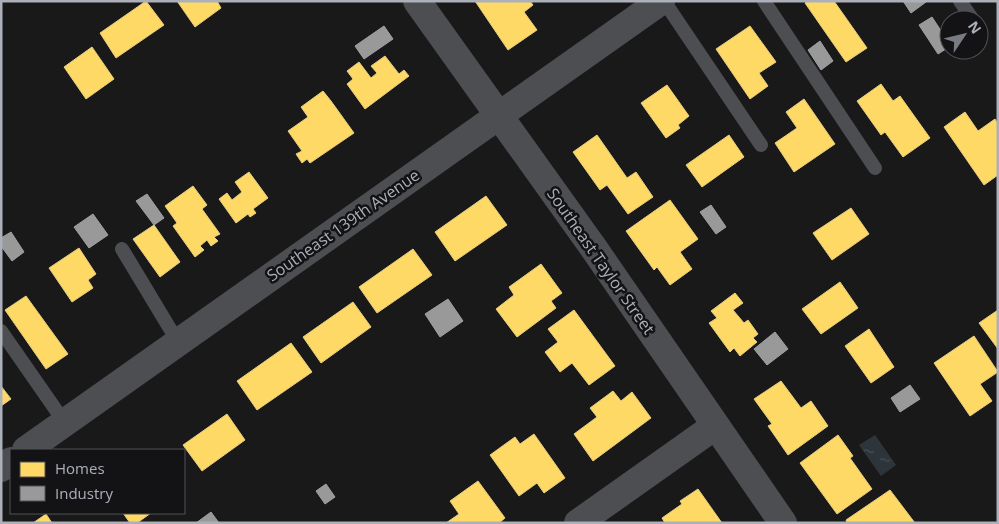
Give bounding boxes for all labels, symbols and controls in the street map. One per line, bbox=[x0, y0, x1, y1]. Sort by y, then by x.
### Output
north arrow bbox=[939, 10, 989, 60]
text: N bbox=[964, 17, 986, 37]
street label: Southeast 139th Avenue bbox=[262, 164, 424, 286]
street label: Southeast Taylor Street bbox=[542, 183, 660, 339]
legend bbox=[10, 449, 185, 514]
text: Homes bbox=[55, 458, 105, 478]
text: Industry bbox=[55, 483, 113, 503]

